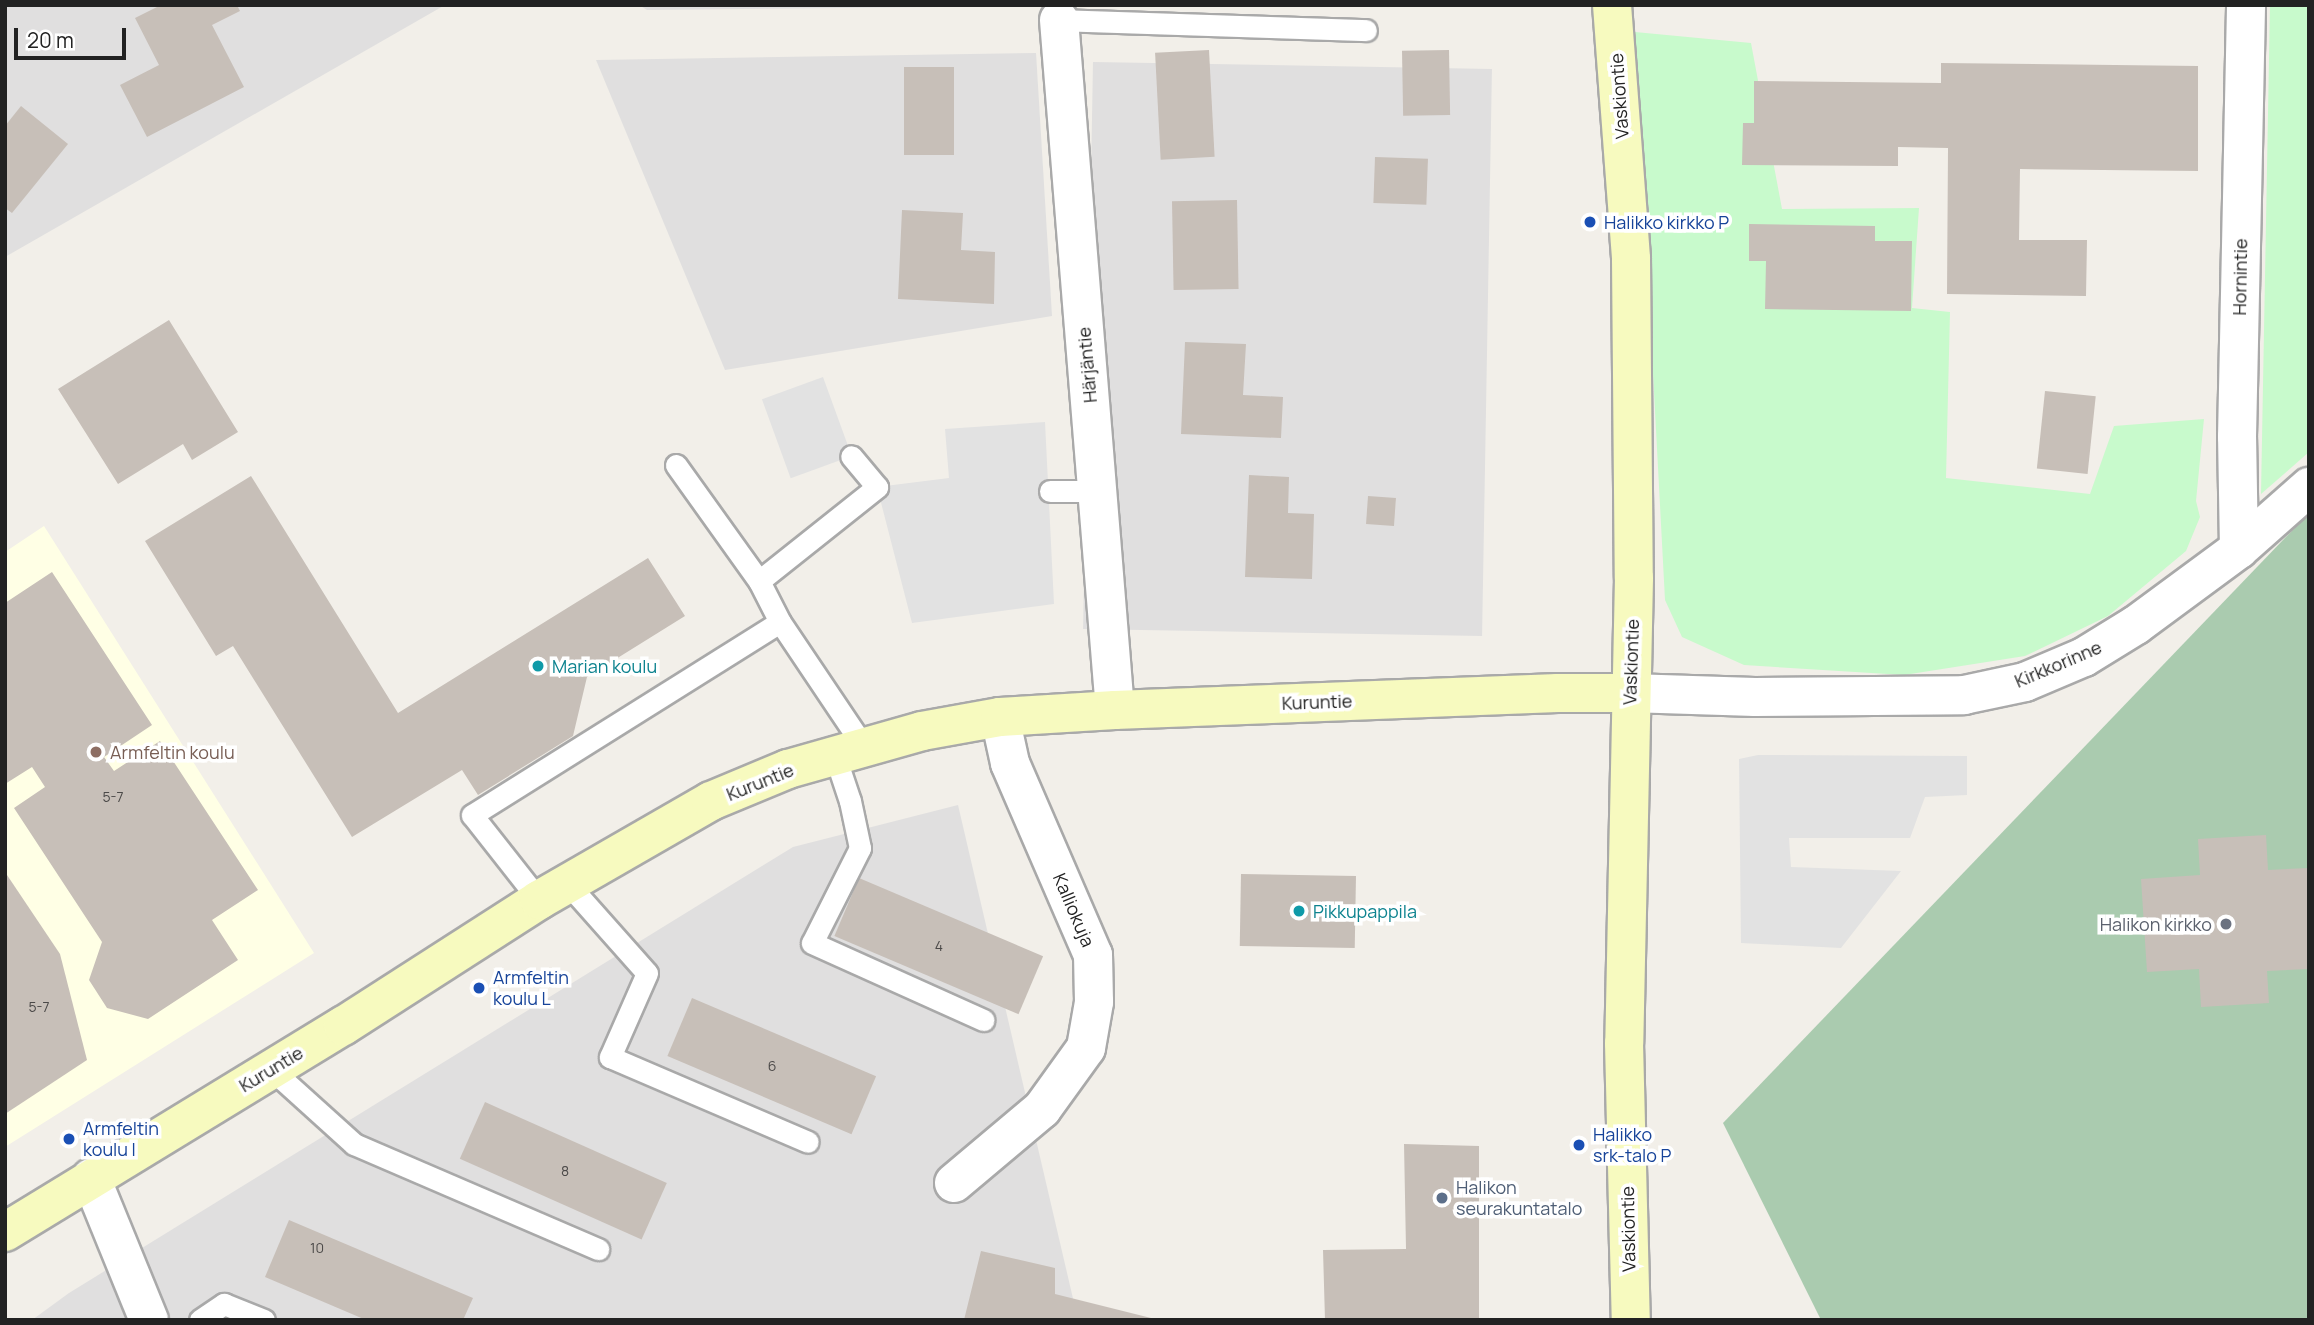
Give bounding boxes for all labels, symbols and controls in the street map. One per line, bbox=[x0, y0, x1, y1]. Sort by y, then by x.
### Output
scale bar bbox=[18, 14, 130, 58]
text: 20 m bbox=[27, 26, 74, 54]
street label: Vaskiontie bbox=[1605, 52, 1633, 140]
place label: Halikko kirkko P bbox=[1604, 211, 1729, 233]
marker: Halikko kirkko P bbox=[1582, 214, 1598, 230]
street label: Hornintie bbox=[2229, 238, 2251, 316]
street label: Härjäntie bbox=[1073, 326, 1101, 404]
street label: Vaskiontie bbox=[1619, 619, 1643, 705]
street label: Kirkkorinne bbox=[2011, 636, 2105, 692]
place label: Marian koulu bbox=[552, 655, 657, 677]
marker: Marian koulu bbox=[530, 658, 546, 674]
street label: Kuruntie bbox=[1281, 690, 1353, 714]
place label: Armfeltin koulu bbox=[110, 741, 235, 763]
marker: Armfeltin koulu bbox=[88, 744, 104, 760]
street label: Kuruntie bbox=[723, 759, 797, 805]
house number: 5-7 bbox=[103, 789, 123, 805]
street label: Kalliokuja bbox=[1049, 870, 1099, 950]
place label: Pikkupappila bbox=[1313, 900, 1417, 922]
marker: Pikkupappila bbox=[1291, 903, 1307, 919]
place label: Halikon kirkko bbox=[2100, 913, 2212, 935]
marker: Halikon kirkko bbox=[2218, 916, 2234, 932]
house number: 4 bbox=[935, 938, 943, 954]
place label: Armfeltin koulu L bbox=[493, 967, 569, 1010]
marker: Armfeltin koulu L bbox=[471, 980, 487, 996]
house number: 5-7 bbox=[29, 999, 49, 1015]
street label: Kuruntie bbox=[235, 1042, 307, 1096]
house number: 6 bbox=[768, 1058, 776, 1074]
place label: Armfeltin koulu I bbox=[83, 1118, 159, 1160]
place label: Halikko srk-talo P bbox=[1593, 1124, 1671, 1166]
marker: Armfeltin koulu I bbox=[61, 1131, 77, 1147]
marker: Halikko srk-talo P bbox=[1571, 1137, 1587, 1153]
house number: 8 bbox=[561, 1163, 569, 1179]
place label: Halikon seurakuntatalo bbox=[1456, 1177, 1582, 1220]
street label: Vaskiontie bbox=[1616, 1186, 1640, 1272]
marker: Halikon seurakuntatalo bbox=[1434, 1190, 1450, 1206]
house number: 10 bbox=[310, 1240, 324, 1256]

